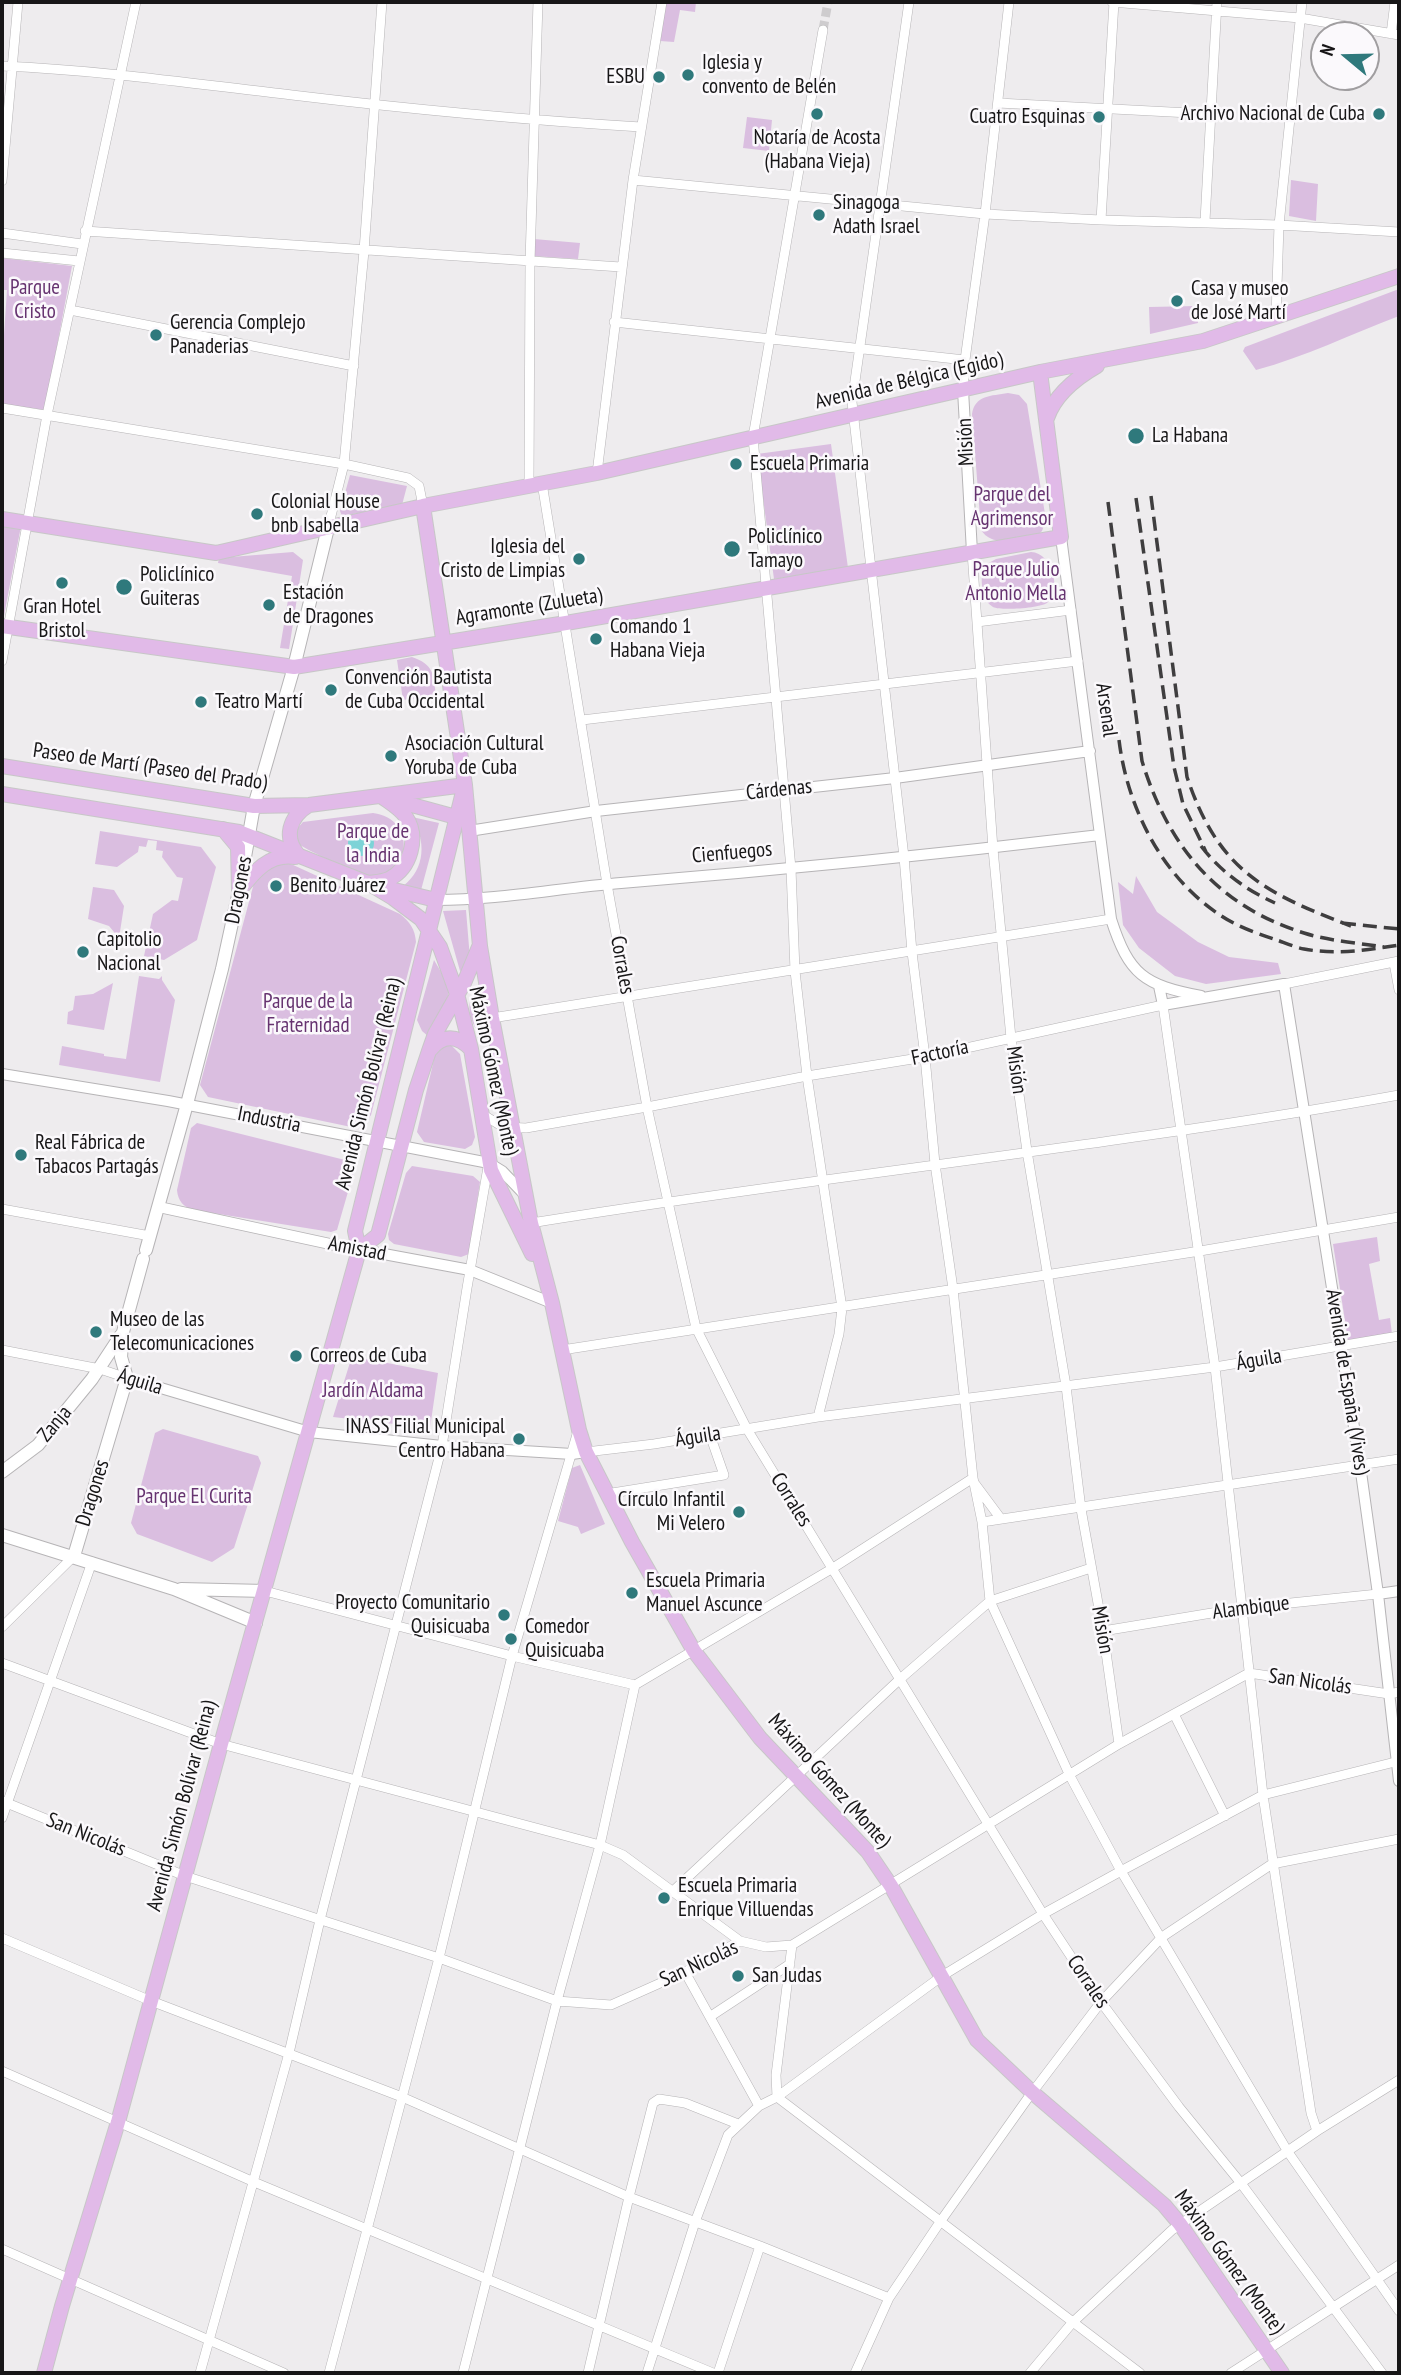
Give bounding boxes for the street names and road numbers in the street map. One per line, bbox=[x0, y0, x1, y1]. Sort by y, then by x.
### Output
street label: Avenida de Bélgica (Egido) bbox=[813, 347, 1005, 415]
street label: Misión bbox=[952, 417, 980, 467]
street label: Agramonte (Zulueta) bbox=[454, 583, 604, 631]
street label: Arsenal bbox=[1090, 682, 1122, 738]
street label: Paseo de Martí (Paseo del Prado) bbox=[31, 738, 269, 796]
street label: Cárdenas bbox=[745, 774, 813, 806]
street label: Cienfuegos bbox=[691, 837, 773, 869]
street label: Dragones bbox=[220, 854, 258, 926]
street label: Corrales bbox=[604, 934, 640, 996]
street label: Avenida Simón Bolívar (Reina) bbox=[331, 976, 407, 1192]
street label: Máximo Gómez (Monte) bbox=[463, 985, 523, 1157]
street label: Factoría bbox=[909, 1035, 971, 1071]
street label: Misión bbox=[1000, 1045, 1032, 1095]
street label: Industria bbox=[235, 1102, 303, 1138]
street label: Amistad bbox=[326, 1231, 388, 1267]
street label: Avenida de España (Vives) bbox=[1320, 1287, 1374, 1477]
street label: Águila bbox=[1234, 1344, 1284, 1376]
street label: Águila bbox=[114, 1363, 166, 1401]
street label: Zanja bbox=[33, 1401, 77, 1447]
street label: Águila bbox=[673, 1421, 723, 1453]
street label: Dragones bbox=[71, 1457, 115, 1529]
street label: Corrales bbox=[765, 1468, 817, 1532]
street label: Alambique bbox=[1211, 1591, 1291, 1625]
street label: Misión bbox=[1085, 1604, 1119, 1656]
street label: San Nicolás bbox=[1267, 1664, 1353, 1700]
street label: Avenida Simón Bolívar (Reina) bbox=[142, 1698, 222, 1914]
street label: Máximo Gómez (Monte) bbox=[762, 1709, 896, 1853]
street label: San Nicolás bbox=[43, 1808, 129, 1862]
street label: San Nicolás bbox=[656, 1935, 742, 1993]
street label: Corrales bbox=[1061, 1951, 1115, 2013]
street label: Máximo Gómez (Monte) bbox=[1168, 2185, 1290, 2339]

